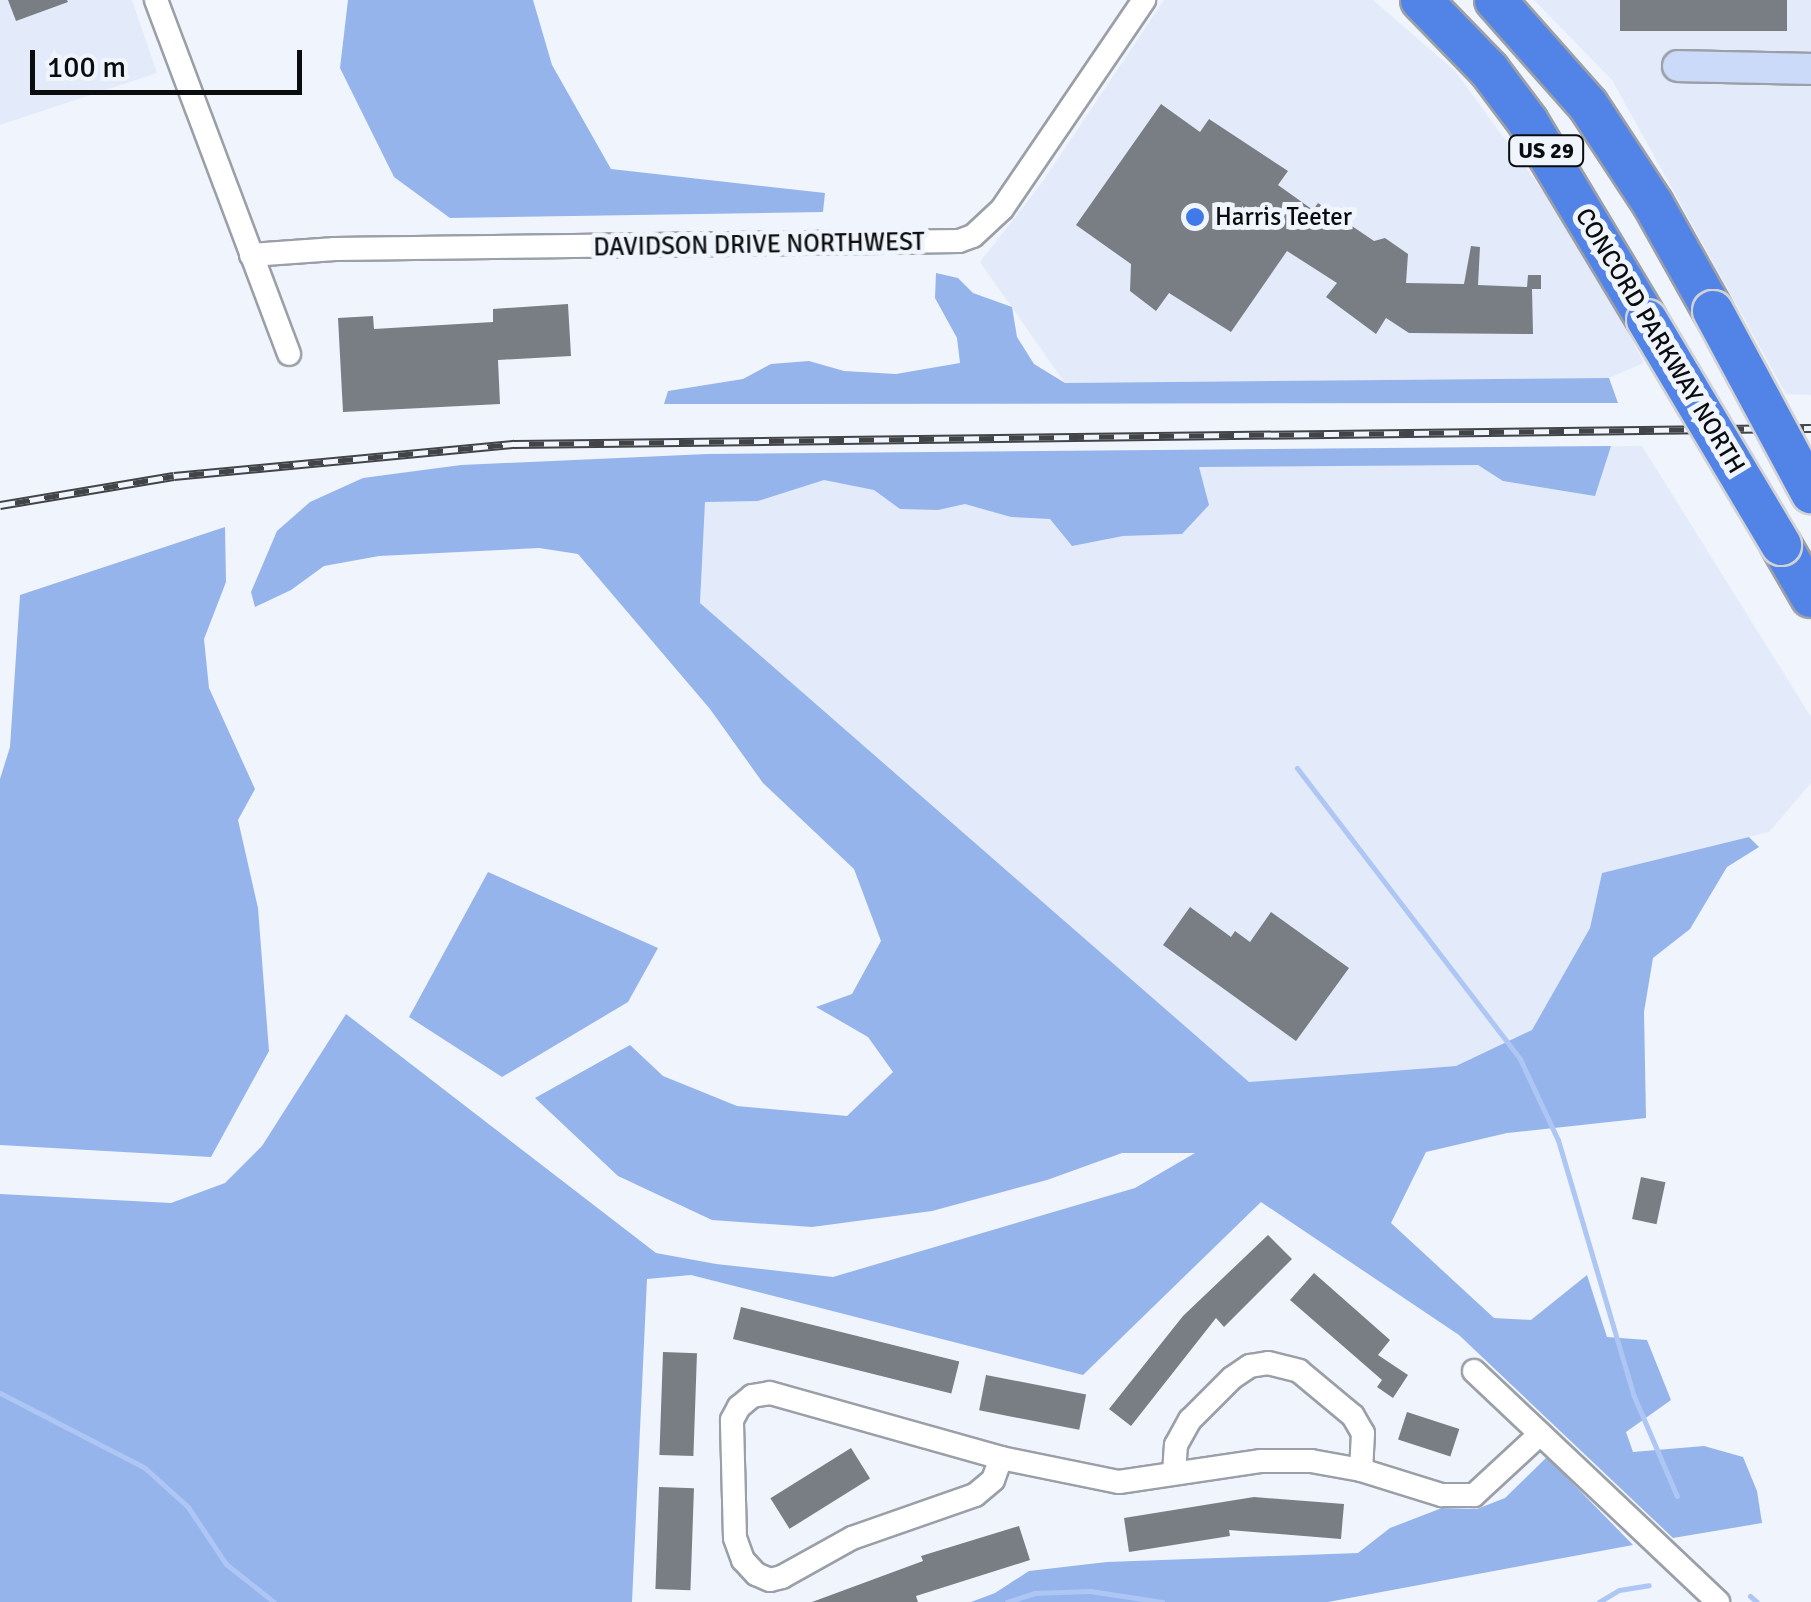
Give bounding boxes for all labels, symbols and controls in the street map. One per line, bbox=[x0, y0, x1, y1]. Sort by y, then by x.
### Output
scale bar bbox=[35, 30, 308, 92]
text: 100 m bbox=[47, 49, 126, 86]
road number: US 29 bbox=[1506, 134, 1586, 168]
place label: Harris Teeter bbox=[1215, 202, 1352, 232]
street label: CONCORD PARKWAY NORTH bbox=[1569, 203, 1751, 479]
marker: Harris Teeter bbox=[1184, 206, 1206, 228]
street label: DAVIDSON DRIVE NORTHWEST bbox=[593, 227, 925, 263]

